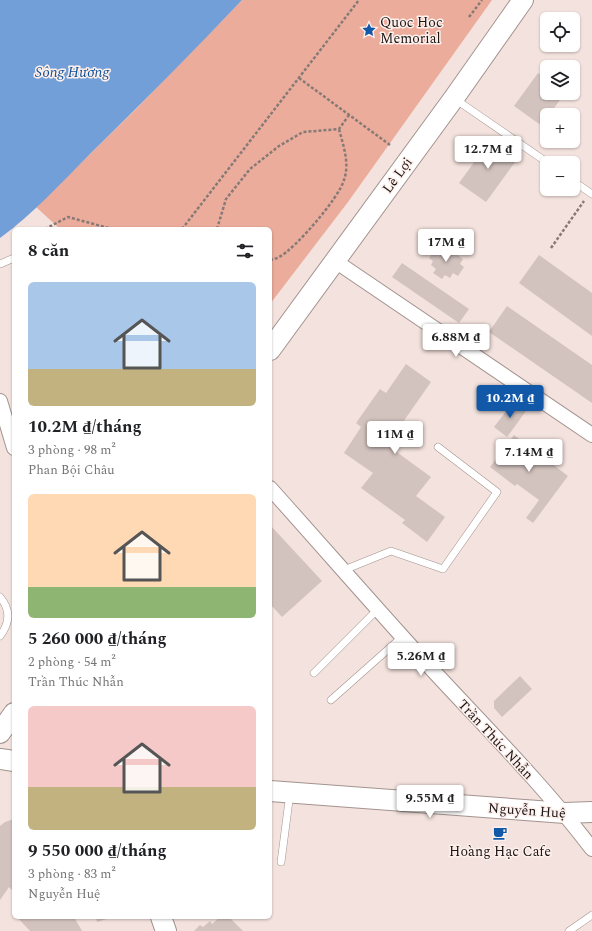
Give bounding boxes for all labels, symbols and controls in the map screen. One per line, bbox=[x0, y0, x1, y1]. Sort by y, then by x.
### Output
place label: Quoc Hoc Memorial bbox=[380, 12, 443, 49]
map controls bbox=[540, 12, 580, 196]
button: locate bbox=[540, 12, 580, 52]
place icon: Quoc Hoc Memorial bbox=[361, 22, 377, 38]
button: layers bbox=[540, 60, 580, 100]
water label: Sông Hương bbox=[35, 61, 110, 84]
button: + bbox=[540, 108, 580, 148]
pin: 12.7M ₫ bbox=[451, 136, 525, 170]
text: 12.7M ₫ bbox=[464, 139, 512, 159]
street label: Lê Lợi bbox=[377, 153, 418, 198]
button: − bbox=[540, 156, 580, 196]
pin: 17M ₫ bbox=[418, 229, 474, 263]
text: 17M ₫ bbox=[427, 232, 465, 252]
text: 8 căn bbox=[28, 238, 69, 264]
icon: filters bbox=[234, 240, 256, 262]
icon: home bbox=[106, 308, 178, 380]
pin: 6.88M ₫ bbox=[419, 324, 493, 358]
text: 6.88M ₫ bbox=[432, 327, 480, 347]
pin: 10.2M ₫ bbox=[473, 385, 547, 419]
text: 10.2M ₫ bbox=[486, 388, 534, 408]
text: 10.2M ₫/tháng bbox=[28, 414, 142, 440]
pin: 11M ₫ bbox=[367, 421, 423, 455]
text: 11M ₫ bbox=[376, 424, 414, 444]
pin: 7.14M ₫ bbox=[492, 439, 566, 473]
text: 3 phòng · 98 m² bbox=[28, 440, 116, 460]
text: 7.14M ₫ bbox=[505, 442, 553, 462]
text: Phan Bội Châu bbox=[28, 460, 115, 480]
icon: home bbox=[106, 520, 178, 592]
text: 5 260 000 ₫/tháng bbox=[28, 626, 167, 652]
pin: 5.26M ₫ bbox=[384, 643, 458, 677]
text: 5.26M ₫ bbox=[397, 646, 445, 666]
text: 2 phòng · 54 m² bbox=[28, 652, 116, 672]
text: Trần Thúc Nhẫn bbox=[28, 672, 124, 692]
street label: Trần Thúc Nhẫn bbox=[453, 694, 538, 784]
icon: home bbox=[106, 732, 178, 804]
pin: 9.55M ₫ bbox=[393, 785, 467, 819]
text: 9.55M ₫ bbox=[406, 788, 454, 808]
street label: Nguyễn Huệ bbox=[487, 797, 567, 824]
cafe icon: Hoàng Hạc Cafe bbox=[492, 825, 508, 841]
text: 9 550 000 ₫/tháng bbox=[28, 838, 167, 864]
place label: Hoàng Hạc Cafe bbox=[449, 841, 551, 862]
text: 3 phòng · 83 m² bbox=[28, 864, 116, 884]
text: Nguyễn Huệ bbox=[28, 884, 100, 904]

